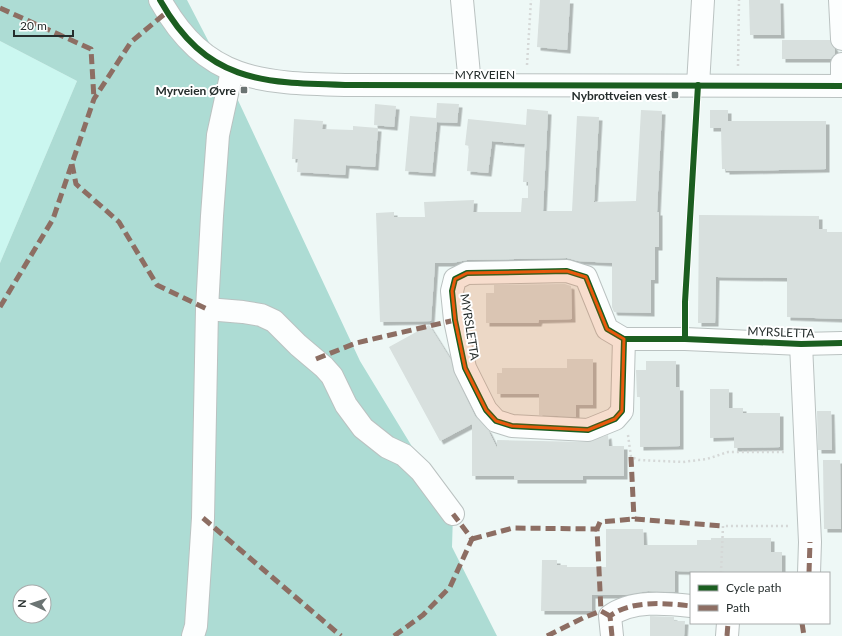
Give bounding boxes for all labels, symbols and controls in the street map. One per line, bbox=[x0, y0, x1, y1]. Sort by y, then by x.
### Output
scale bar bbox=[14, 12, 73, 38]
text: 20 m bbox=[20, 18, 47, 33]
street label: MYRVEIEN bbox=[455, 67, 515, 82]
place label: Myrveien Øvre bbox=[156, 83, 237, 98]
marker: Myrveien Øvre bbox=[239, 85, 249, 95]
place label: Nybrottveien vest bbox=[572, 88, 668, 103]
marker: Nybrottveien vest bbox=[670, 90, 680, 100]
street label: MYRSLETTA bbox=[457, 293, 483, 362]
street label: MYRSLETTA bbox=[747, 323, 816, 341]
legend bbox=[690, 572, 830, 624]
text: Cycle path bbox=[726, 580, 781, 595]
north arrow bbox=[12, 584, 52, 624]
text: N bbox=[15, 599, 28, 608]
text: Path bbox=[726, 600, 750, 615]

